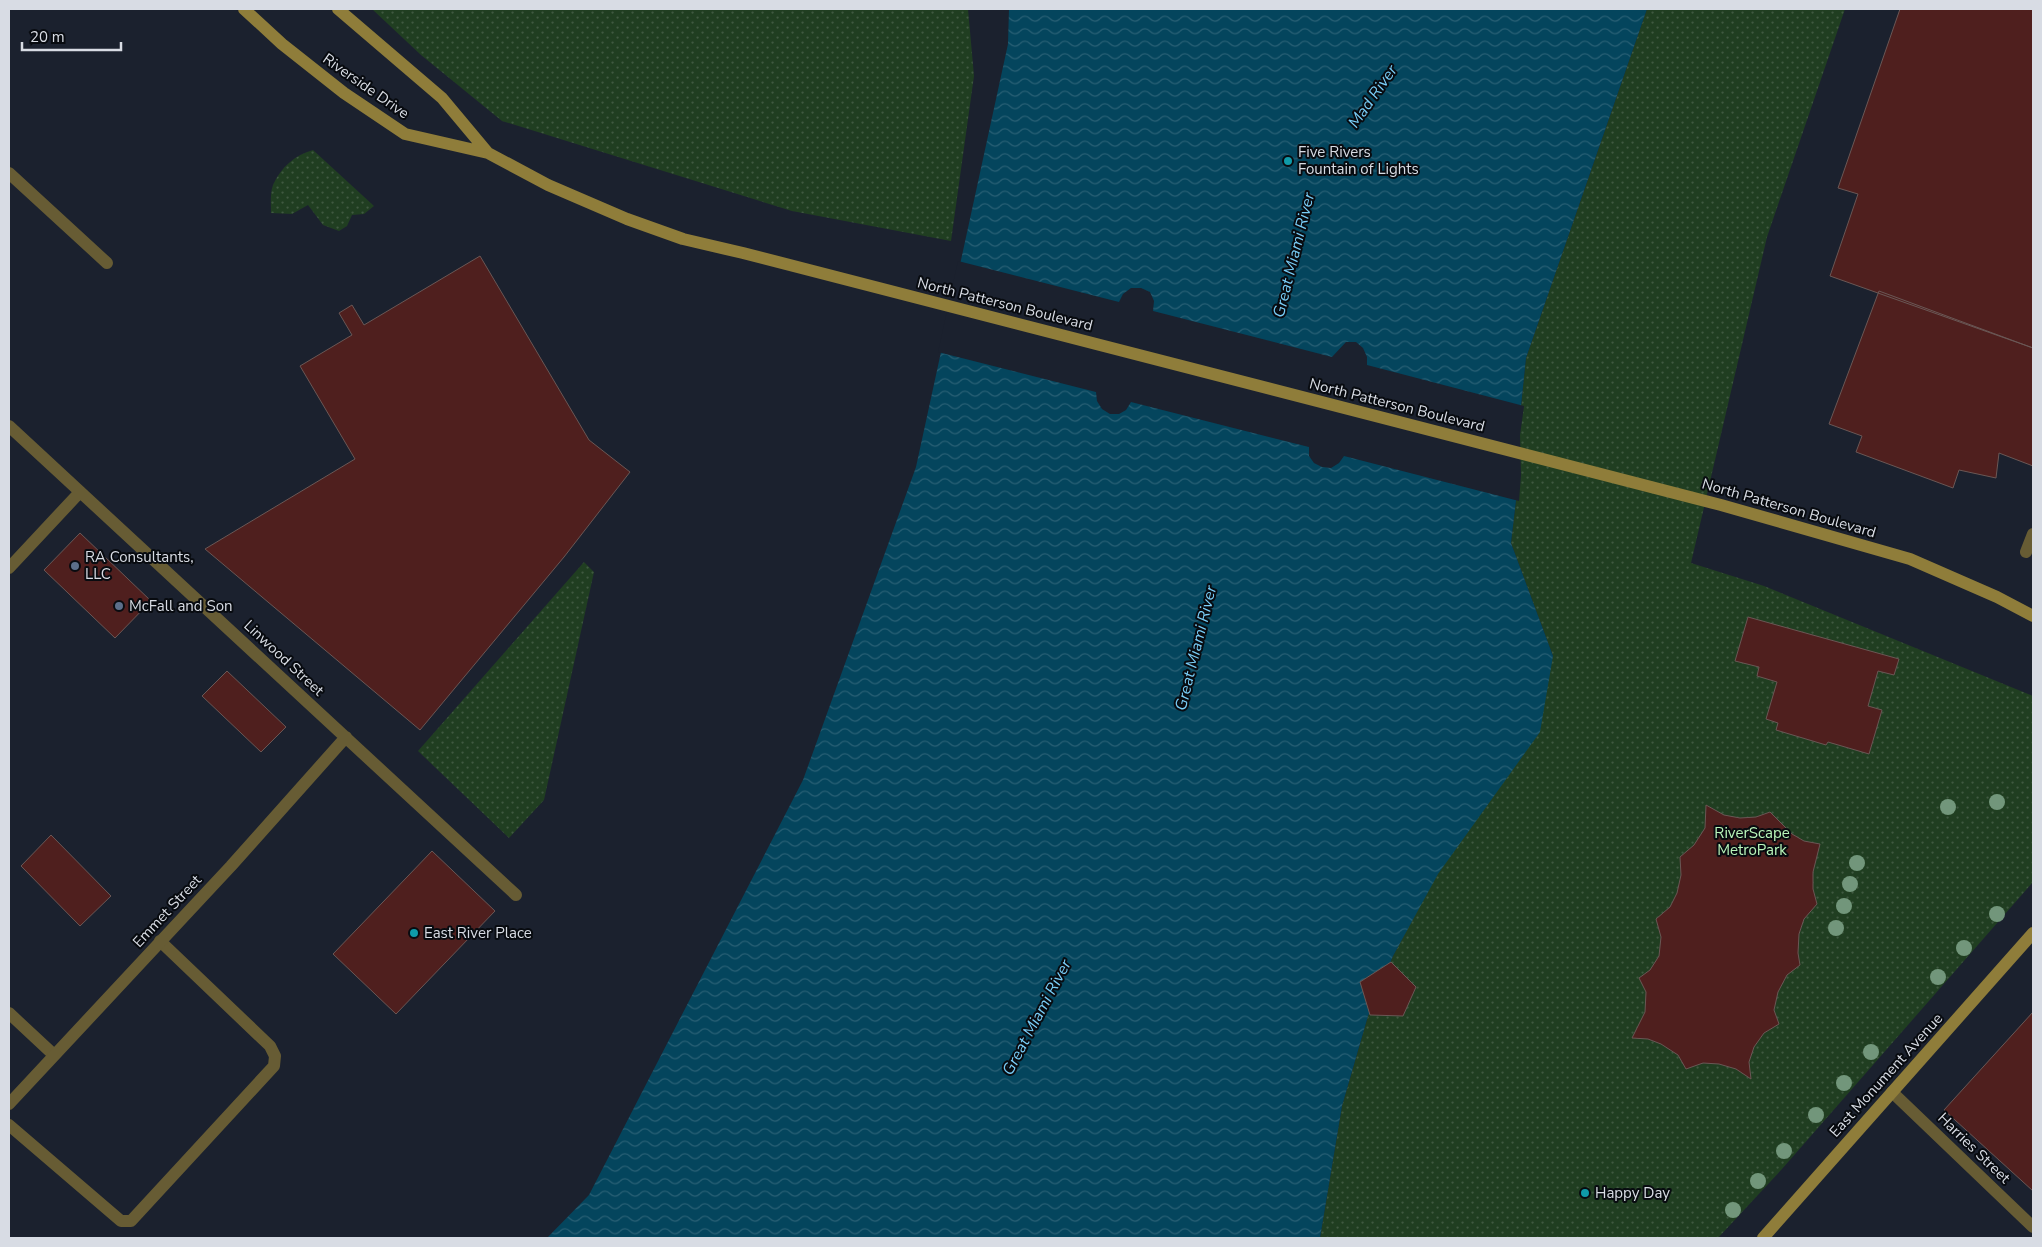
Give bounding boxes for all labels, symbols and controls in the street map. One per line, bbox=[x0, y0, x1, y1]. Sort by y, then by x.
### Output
scale bar bbox=[22, 20, 121, 52]
text: 20 m bbox=[30, 27, 65, 47]
street label: Riverside Drive bbox=[319, 49, 413, 123]
water label: Mad River bbox=[1343, 60, 1403, 133]
place label: Five Rivers Fountain of Lights bbox=[1298, 142, 1419, 179]
marker: Five Rivers Fountain of Lights bbox=[1282, 155, 1294, 167]
water label: Great Miami River bbox=[1268, 189, 1320, 320]
street label: North Patterson Boulevard bbox=[915, 273, 1095, 335]
street label: North Patterson Boulevard bbox=[1307, 374, 1487, 436]
street label: North Patterson Boulevard bbox=[1700, 474, 1878, 542]
place label: RA Consultants, LLC bbox=[85, 547, 194, 584]
marker: RA Consultants, LLC bbox=[69, 560, 81, 572]
water label: Great Miami River bbox=[1170, 582, 1222, 713]
place label: McFall and Son bbox=[129, 596, 233, 616]
marker: McFall and Son bbox=[113, 600, 125, 612]
street label: Linwood Street bbox=[240, 616, 329, 701]
park label: RiverScape MetroPark bbox=[1714, 823, 1790, 860]
street label: Emmet Street bbox=[128, 870, 206, 952]
place label: East River Place bbox=[424, 923, 532, 943]
marker: East River Place bbox=[408, 927, 420, 939]
water label: Great Miami River bbox=[997, 955, 1077, 1079]
street label: East Monument Avenue bbox=[1825, 1009, 1947, 1141]
street label: Harries Street bbox=[1933, 1108, 2015, 1188]
place label: Happy Day bbox=[1595, 1183, 1670, 1203]
marker: Happy Day bbox=[1579, 1187, 1591, 1199]

